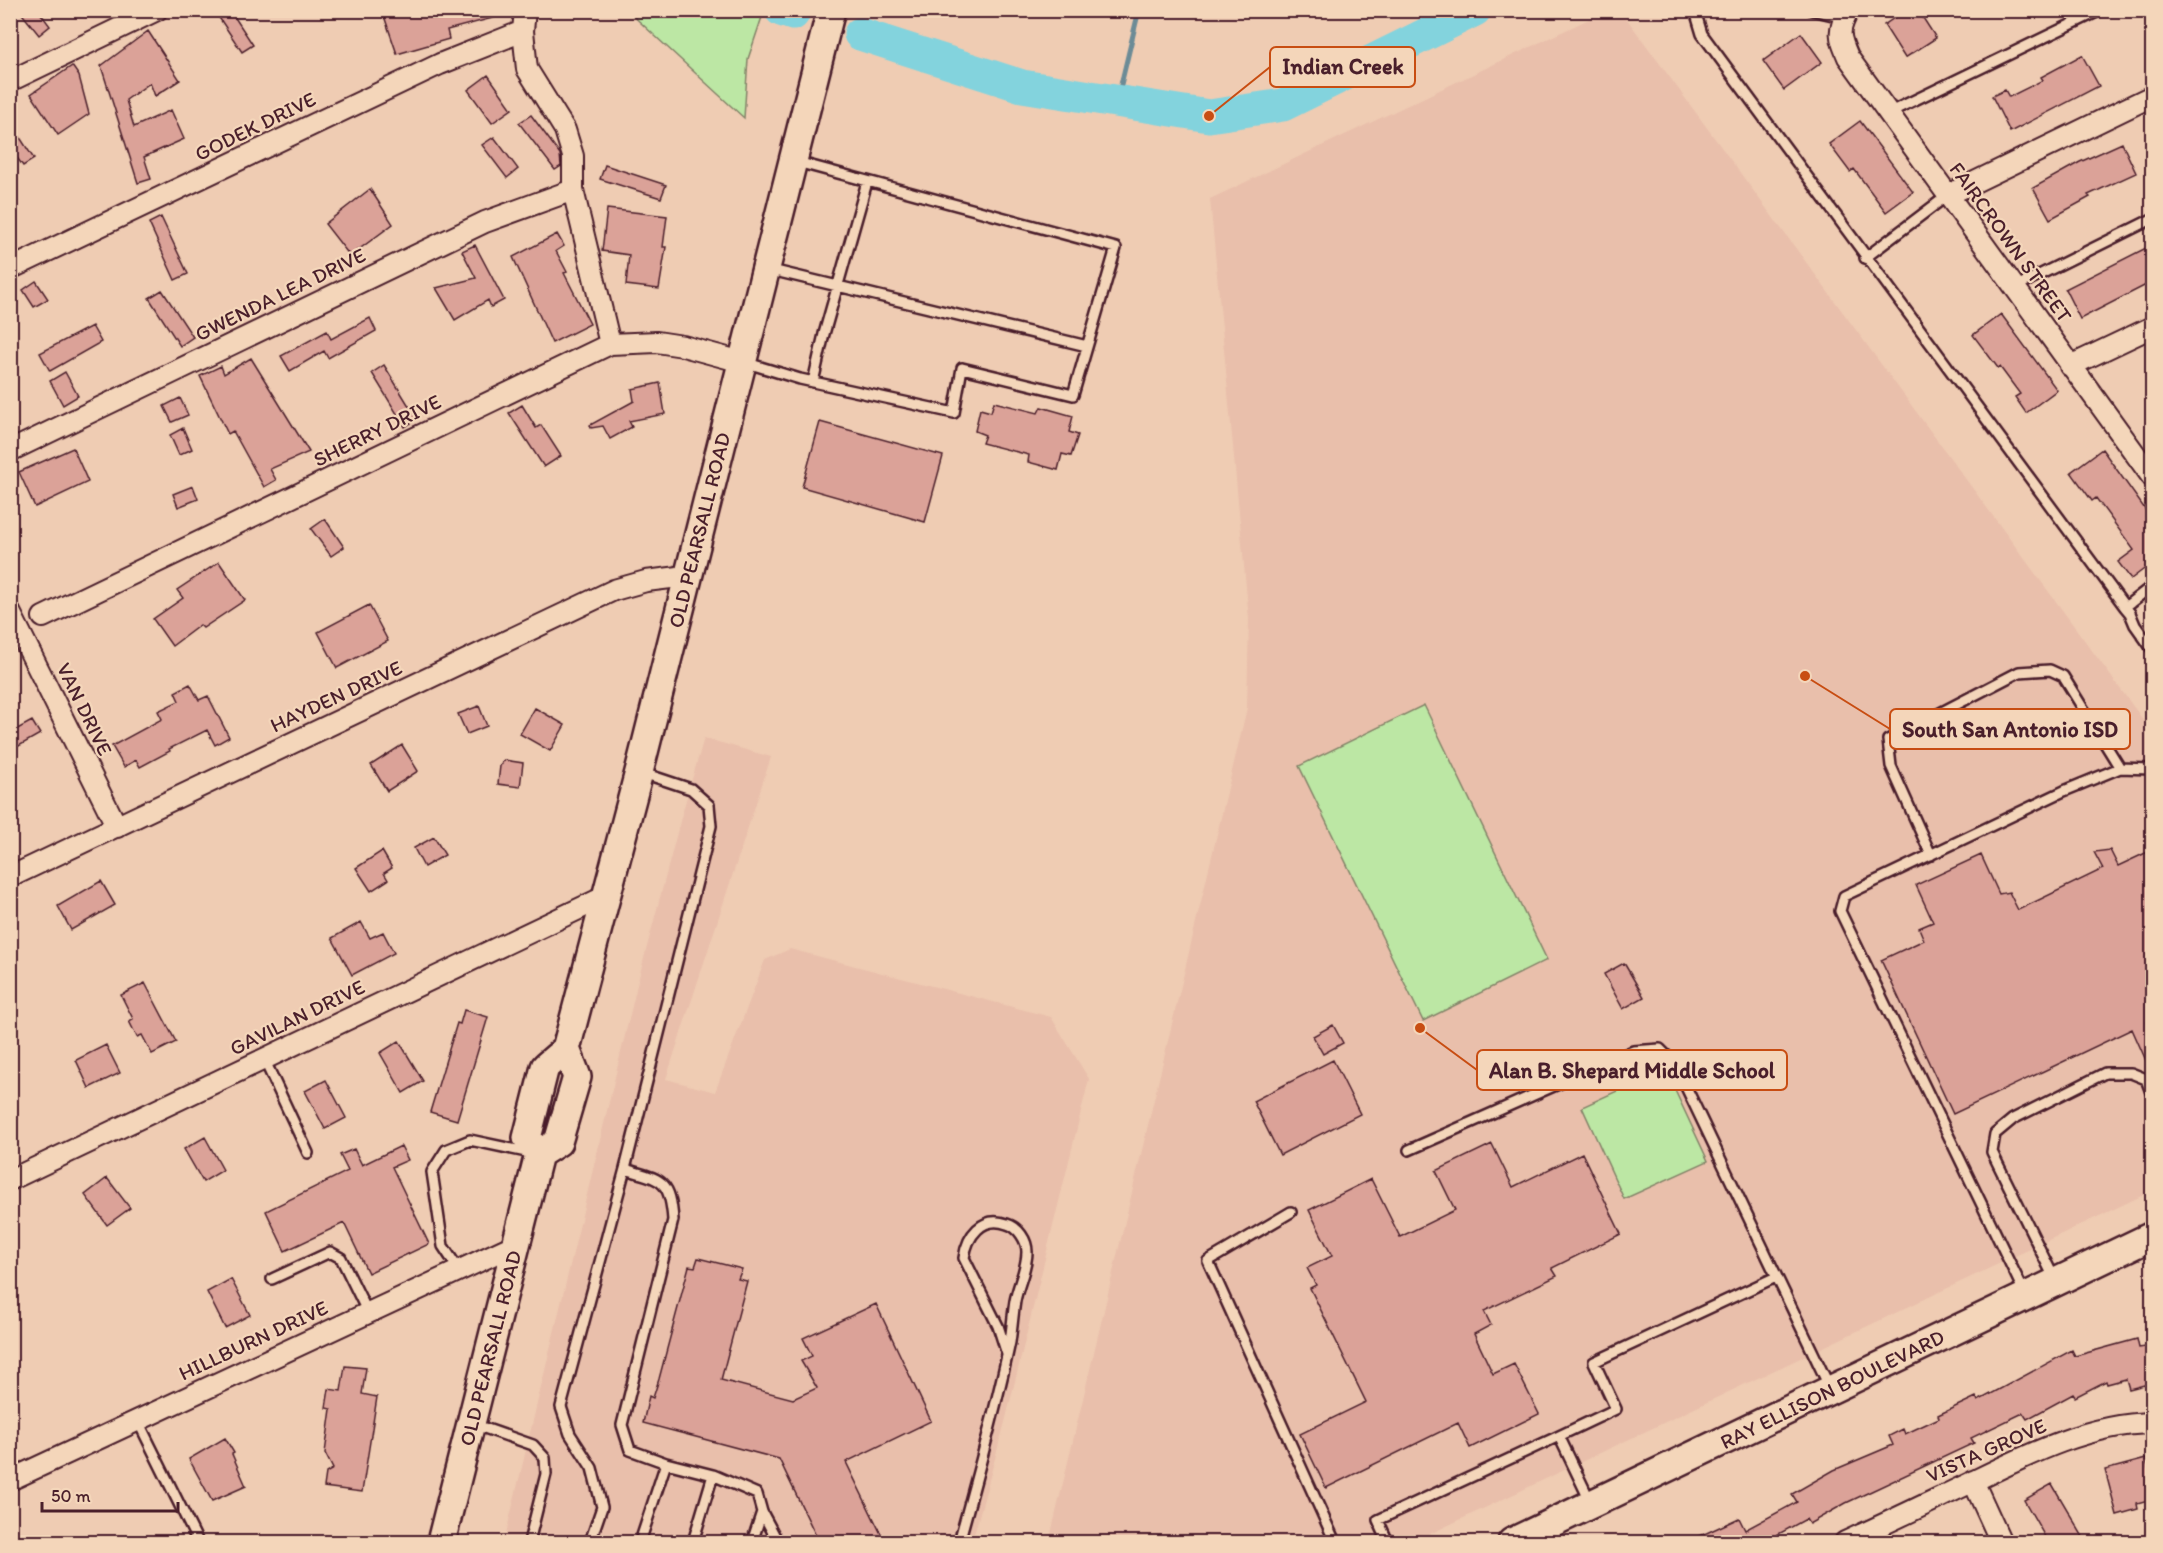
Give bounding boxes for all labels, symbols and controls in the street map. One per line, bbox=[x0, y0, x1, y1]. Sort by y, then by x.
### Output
callout: Indian Creek bbox=[1270, 47, 1415, 87]
text: Indian Creek bbox=[1282, 53, 1404, 80]
street label: GODEK DRIVE bbox=[190, 86, 320, 166]
street label: FAIRCROWN STREET bbox=[1944, 157, 2078, 327]
street label: GWENDA LEA DRIVE bbox=[191, 242, 369, 346]
street label: SHERRY DRIVE bbox=[309, 388, 445, 472]
street label: OLD PEARSALL ROAD bbox=[663, 429, 735, 630]
street label: HAYDEN DRIVE bbox=[266, 655, 406, 737]
street label: VAN DRIVE bbox=[52, 659, 118, 759]
callout: South San Antonio ISD bbox=[1890, 709, 2130, 749]
text: South San Antonio ISD bbox=[1902, 716, 2118, 743]
street label: GAVILAN DRIVE bbox=[226, 973, 369, 1060]
callout: Alan B. Shepard Middle School bbox=[1477, 1050, 1787, 1090]
text: Alan B. Shepard Middle School bbox=[1488, 1057, 1776, 1084]
street label: OLD PEARSALL ROAD bbox=[454, 1247, 526, 1448]
street label: HILLBURN DRIVE bbox=[174, 1295, 332, 1385]
street label: RAY ELLISON BOULEVARD bbox=[1716, 1324, 1948, 1454]
street label: VISTA GROVE bbox=[1922, 1412, 2050, 1488]
scale bar bbox=[42, 1475, 178, 1513]
text: 50 m bbox=[51, 1485, 91, 1507]

